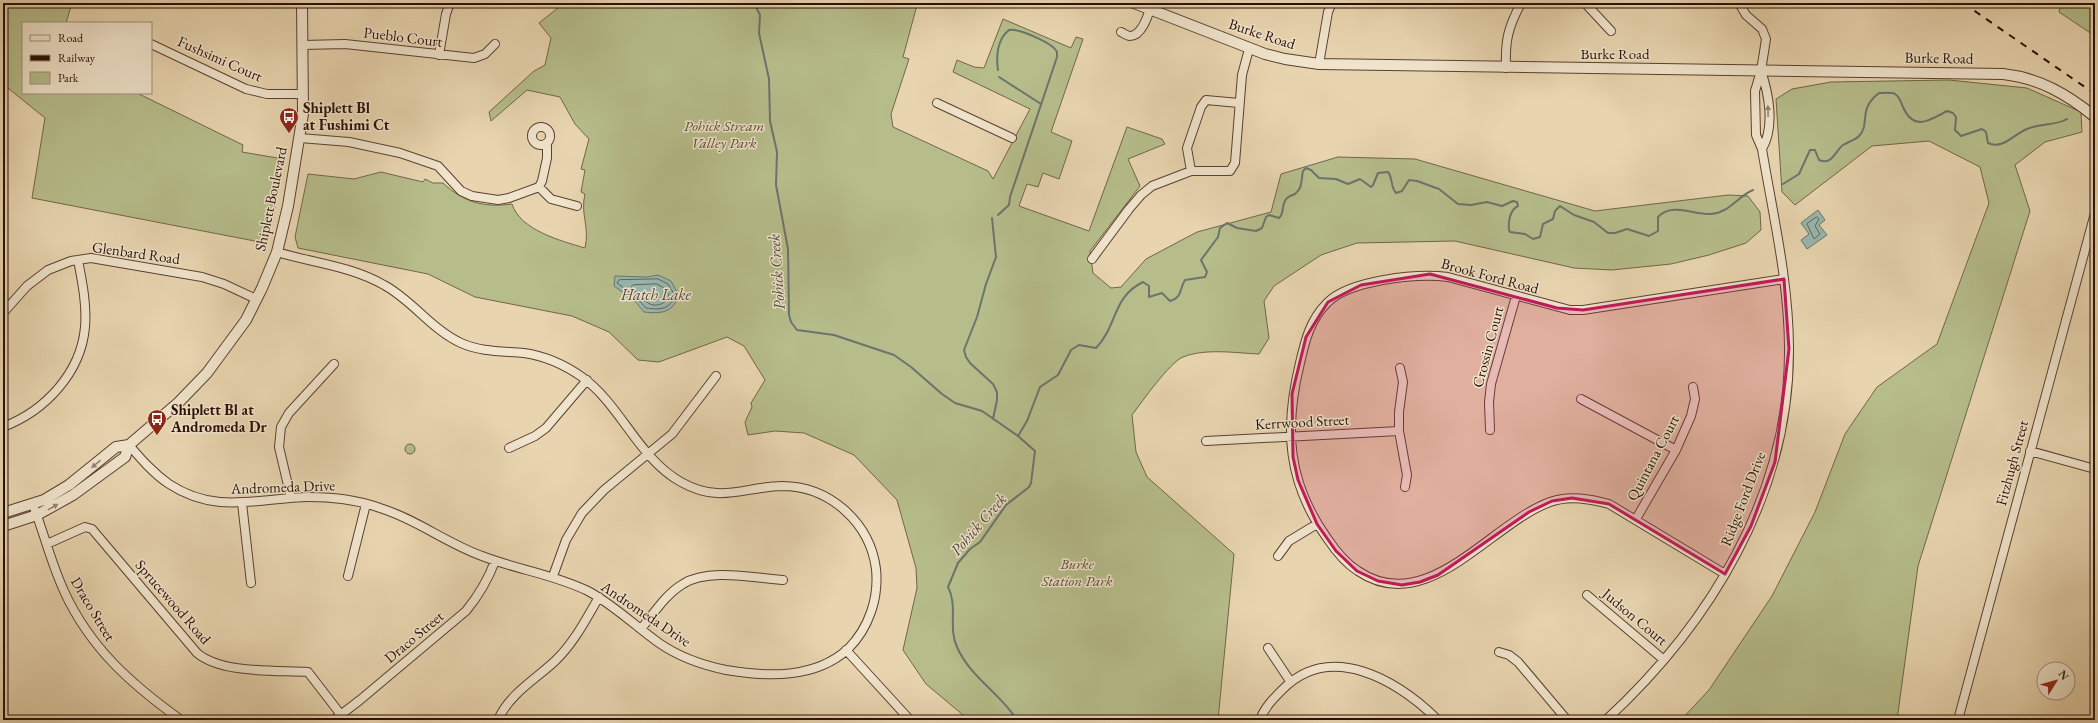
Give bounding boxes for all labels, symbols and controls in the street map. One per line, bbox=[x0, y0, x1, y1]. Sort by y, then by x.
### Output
street label: Burke Road bbox=[1226, 14, 1298, 53]
legend bbox=[22, 22, 152, 94]
street label: Pueblo Court bbox=[363, 22, 444, 51]
text: Road bbox=[58, 30, 84, 46]
street label: Fushsimi Court bbox=[175, 31, 266, 86]
street label: Burke Road bbox=[1580, 44, 1650, 63]
street label: Burke Road bbox=[1904, 47, 1974, 68]
text: Railway bbox=[58, 50, 96, 66]
text: Park bbox=[58, 70, 79, 86]
place label: Shiplett Bl at Fushimi Ct bbox=[303, 98, 390, 134]
one-way arrow bbox=[1765, 104, 1771, 117]
bus stop icon: Shiplett Bl at Fushimi Ct bbox=[278, 106, 300, 134]
park label: Pohick Stream Valley Park bbox=[684, 116, 764, 152]
street label: Shiplett Boulevard bbox=[250, 145, 291, 253]
water label: Pohick Creek bbox=[763, 233, 790, 311]
street label: Glenbard Road bbox=[91, 237, 182, 268]
street label: Brook Ford Road bbox=[1439, 253, 1541, 298]
water label: Hatch Lake bbox=[620, 284, 691, 305]
street label: Crossin Court bbox=[1468, 304, 1508, 389]
place label: Shiplett Bl at Andromeda Dr bbox=[170, 400, 267, 436]
bus stop icon: Shiplett Bl at Andromeda Dr bbox=[146, 408, 168, 436]
street label: Kerrwood Street bbox=[1254, 410, 1350, 433]
street label: Quintana Court bbox=[1622, 411, 1683, 504]
street label: Fitzhugh Street bbox=[1991, 418, 2032, 508]
street label: Ridge Ford Drive bbox=[1716, 449, 1769, 549]
one-way arrow bbox=[91, 459, 101, 468]
street label: Andromeda Drive bbox=[230, 475, 336, 498]
water label: Pohick Creek bbox=[945, 488, 1012, 560]
one-way arrow bbox=[47, 504, 58, 511]
park label: Burke Station Park bbox=[1040, 554, 1113, 590]
street label: Sprucewood Road bbox=[131, 555, 216, 648]
street label: Draco Street bbox=[67, 573, 120, 645]
street label: Andromeda Drive bbox=[597, 576, 695, 651]
street label: Judson Court bbox=[1597, 583, 1672, 650]
street label: Draco Street bbox=[380, 606, 447, 667]
north arrow bbox=[2036, 661, 2076, 701]
text: N bbox=[2056, 667, 2072, 683]

